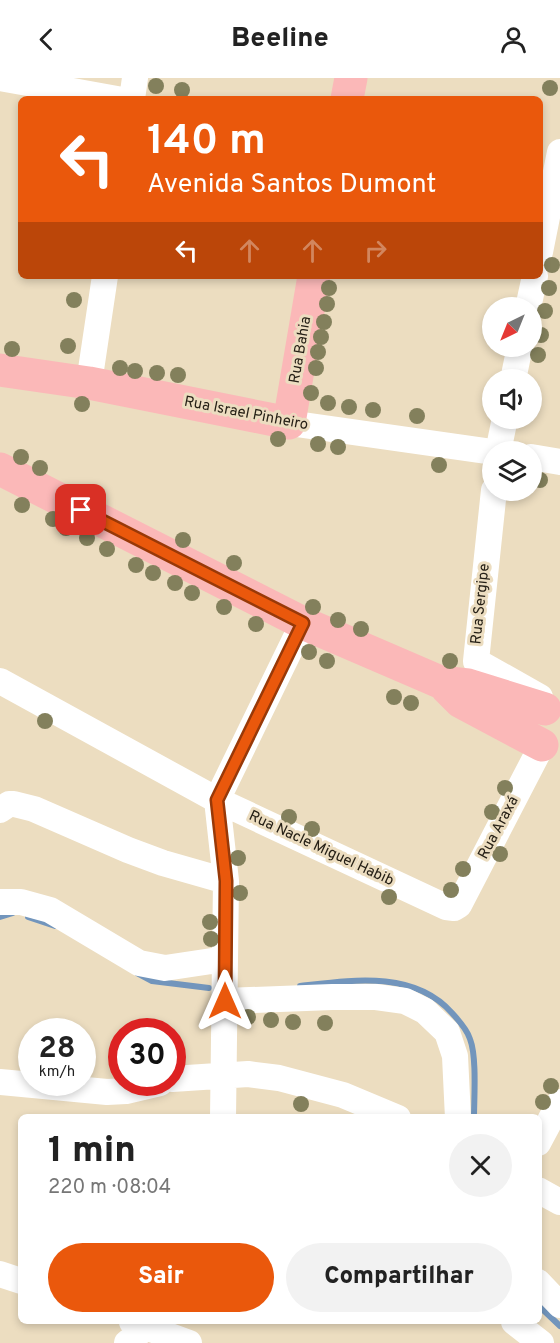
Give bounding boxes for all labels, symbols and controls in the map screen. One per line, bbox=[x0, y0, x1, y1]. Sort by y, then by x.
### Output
text: Beeline bbox=[231, 22, 329, 56]
icon: back bbox=[30, 23, 63, 56]
icon: person bbox=[497, 23, 530, 56]
text: 140 m bbox=[147, 116, 266, 169]
icon: left bbox=[48, 120, 126, 198]
text: Avenida Santos Dumont bbox=[147, 168, 437, 202]
icon: left bbox=[170, 234, 203, 267]
icon: ahead bbox=[233, 234, 266, 267]
icon: ahead bbox=[296, 234, 329, 267]
icon: right bbox=[359, 234, 392, 267]
north arrow bbox=[482, 297, 542, 357]
map controls bbox=[482, 297, 542, 501]
street label: Rua Bahia bbox=[286, 315, 316, 385]
button: sound bbox=[482, 369, 542, 429]
street label: Rua Israel Pinheiro bbox=[182, 393, 310, 435]
button: layers bbox=[482, 441, 542, 501]
pin bbox=[55, 484, 106, 535]
icon: arrive bbox=[64, 493, 97, 526]
street label: Rua Sergipe bbox=[467, 563, 495, 645]
street label: Rua Araxá bbox=[475, 793, 524, 863]
street label: Rua Nacle Miguel Habib bbox=[245, 807, 397, 891]
position arrow bbox=[193, 969, 257, 1033]
speed limit sign: 30 bbox=[108, 1018, 186, 1096]
text: 28 bbox=[38, 1031, 76, 1068]
text: km/h bbox=[39, 1063, 75, 1082]
text: 1 min bbox=[48, 1129, 136, 1175]
button: close bbox=[449, 1134, 512, 1197]
text: 220 m · 08:04 bbox=[48, 1175, 171, 1201]
button: Sair bbox=[48, 1243, 274, 1312]
button: Compartilhar bbox=[286, 1243, 512, 1312]

